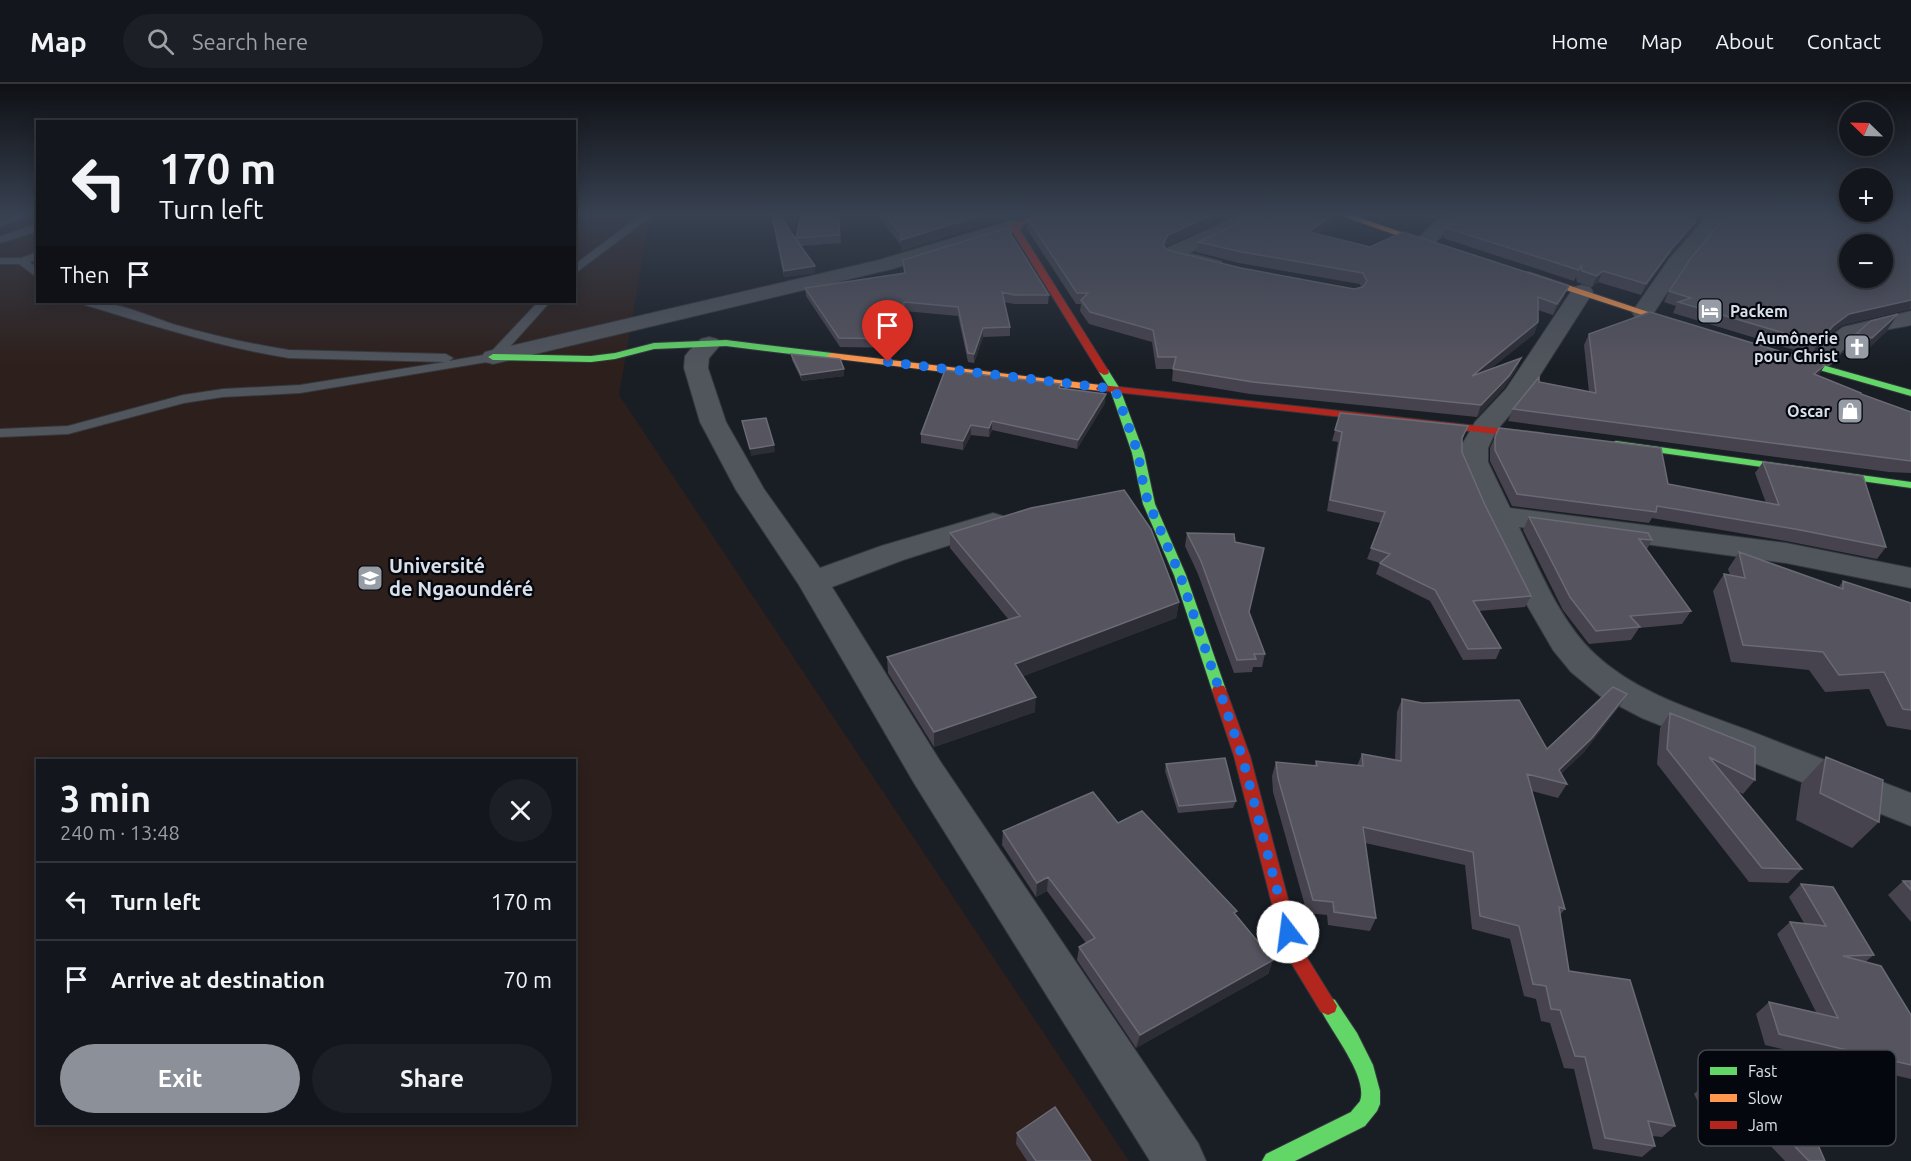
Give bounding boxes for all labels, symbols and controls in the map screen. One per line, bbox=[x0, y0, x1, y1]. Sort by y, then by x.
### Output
search box bbox=[123, 14, 543, 68]
icon: search bbox=[144, 25, 177, 58]
text: Map bbox=[30, 26, 87, 57]
text: Search here bbox=[192, 29, 308, 54]
text: Home bbox=[1551, 29, 1608, 53]
text: Map bbox=[1641, 29, 1682, 53]
text: About bbox=[1715, 29, 1774, 53]
text: Contact bbox=[1807, 29, 1881, 53]
north arrow bbox=[1839, 102, 1893, 156]
map controls bbox=[1839, 102, 1893, 288]
icon: left bbox=[60, 144, 138, 222]
text: 170 m bbox=[159, 145, 276, 192]
button: + bbox=[1839, 168, 1893, 222]
text: Turn left bbox=[159, 194, 263, 224]
button: − bbox=[1839, 234, 1893, 288]
icon: arrive bbox=[122, 258, 155, 291]
text: Then bbox=[60, 262, 110, 287]
hotel icon: Packem bbox=[1695, 296, 1725, 326]
pin bbox=[862, 300, 913, 362]
place label: Packem bbox=[1730, 302, 1788, 320]
icon: arrive bbox=[871, 309, 904, 342]
place label: Aumônerie pour Christ bbox=[1754, 329, 1838, 365]
church icon: Aumônerie pour Christ bbox=[1842, 332, 1872, 362]
shop icon: Oscar bbox=[1835, 396, 1865, 426]
place label: Oscar bbox=[1787, 402, 1830, 420]
place label: Université de Ngaoundéré bbox=[389, 554, 533, 600]
school or university icon: Université de Ngaoundéré bbox=[355, 563, 385, 593]
text: 3 min bbox=[60, 778, 151, 819]
button: close bbox=[489, 779, 552, 842]
text: 240 m · 13:48 bbox=[60, 821, 180, 844]
icon: left bbox=[60, 885, 93, 918]
text: Turn left bbox=[111, 889, 201, 914]
text: 170 m bbox=[491, 889, 552, 914]
position arrow bbox=[1256, 900, 1320, 964]
icon: arrive bbox=[60, 963, 93, 996]
text: Arrive at destination bbox=[111, 967, 325, 992]
text: 70 m bbox=[503, 967, 552, 992]
button: Exit bbox=[60, 1044, 300, 1113]
button: Share bbox=[312, 1044, 552, 1113]
legend bbox=[1698, 1050, 1896, 1146]
text: Fast bbox=[1748, 1062, 1778, 1080]
text: Slow bbox=[1748, 1089, 1783, 1107]
text: Jam bbox=[1748, 1116, 1778, 1134]

